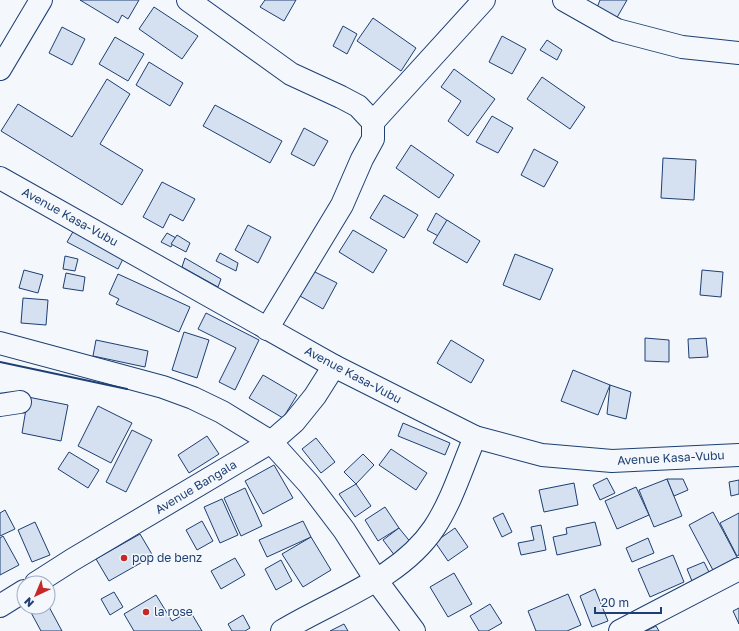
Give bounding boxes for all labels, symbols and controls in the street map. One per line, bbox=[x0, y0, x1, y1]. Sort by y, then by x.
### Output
street label: Avenue Kasa-Vubu bbox=[20, 184, 121, 249]
street label: Avenue Kasa-Vubu bbox=[302, 343, 404, 406]
street label: Avenue Kasa-Vubu bbox=[617, 447, 725, 468]
street label: Avenue Bangala bbox=[152, 456, 239, 517]
place label: pop de benz bbox=[132, 550, 202, 565]
marker: pop de benz bbox=[119, 553, 129, 563]
north arrow bbox=[16, 575, 56, 615]
scale bar bbox=[595, 589, 661, 615]
text: N bbox=[21, 595, 36, 610]
text: 20 m bbox=[601, 595, 629, 610]
place label: la rose bbox=[154, 604, 193, 619]
marker: la rose bbox=[141, 607, 151, 617]

